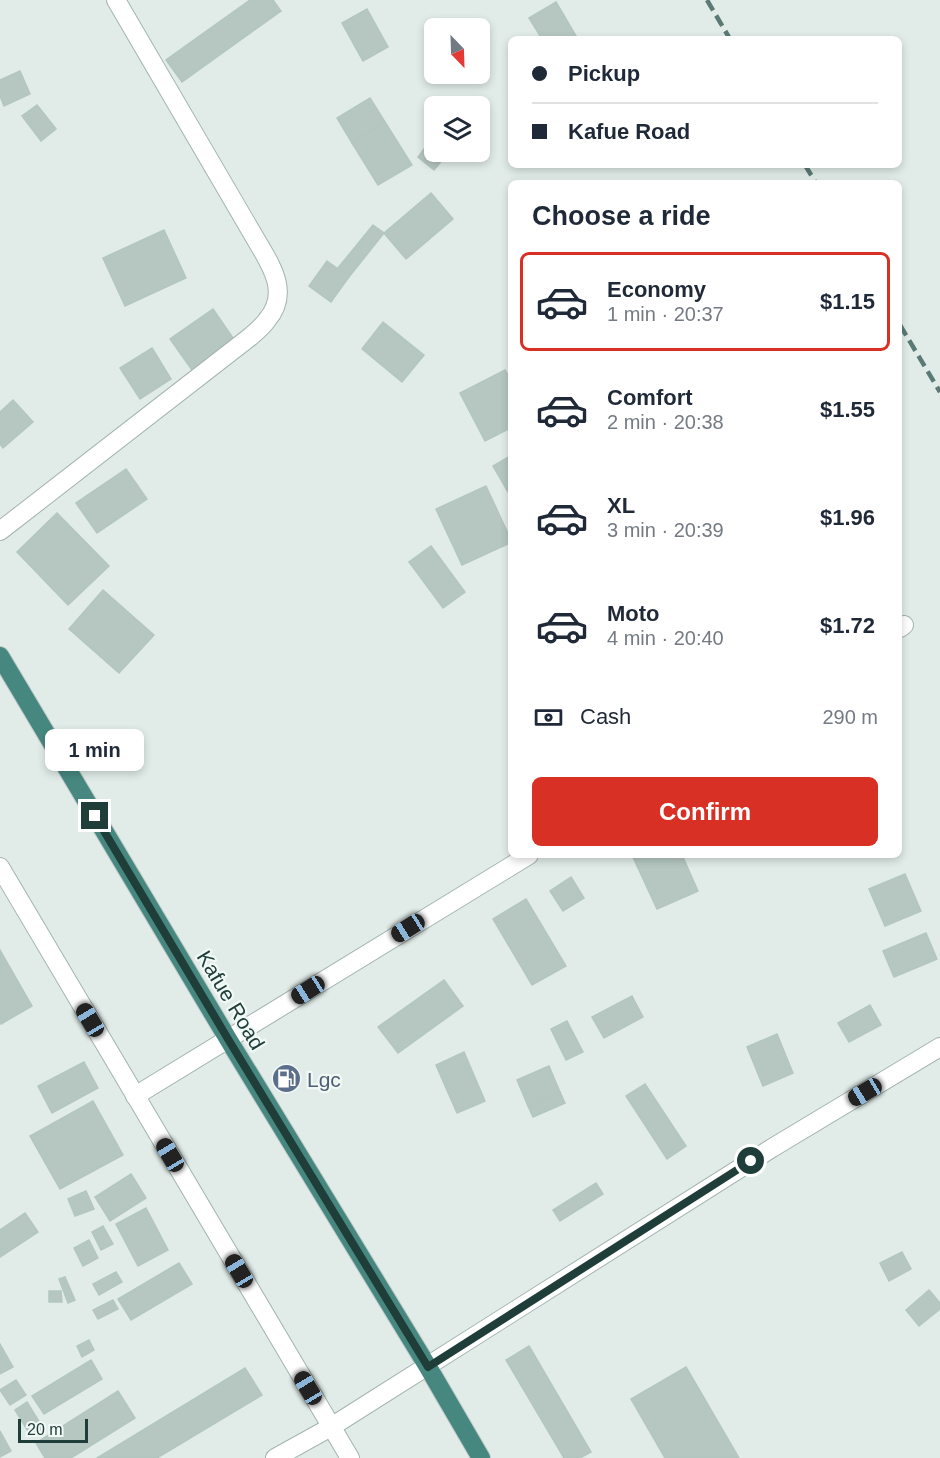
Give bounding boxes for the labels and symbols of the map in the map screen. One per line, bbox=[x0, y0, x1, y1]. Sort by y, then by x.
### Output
north arrow bbox=[424, 18, 490, 84]
callout: 1 min bbox=[46, 729, 144, 771]
route end bbox=[81, 802, 108, 829]
car bbox=[388, 911, 428, 945]
street label: Kafue Road bbox=[193, 947, 269, 1053]
car bbox=[288, 973, 328, 1007]
car bbox=[73, 1000, 107, 1040]
fuel station icon: Lgc bbox=[270, 1063, 302, 1095]
place label: Lgc bbox=[307, 1068, 341, 1091]
car bbox=[845, 1075, 885, 1109]
car bbox=[153, 1135, 187, 1175]
route start bbox=[737, 1147, 764, 1174]
car bbox=[222, 1251, 256, 1291]
car bbox=[291, 1368, 325, 1408]
scale bar bbox=[18, 1416, 88, 1444]

